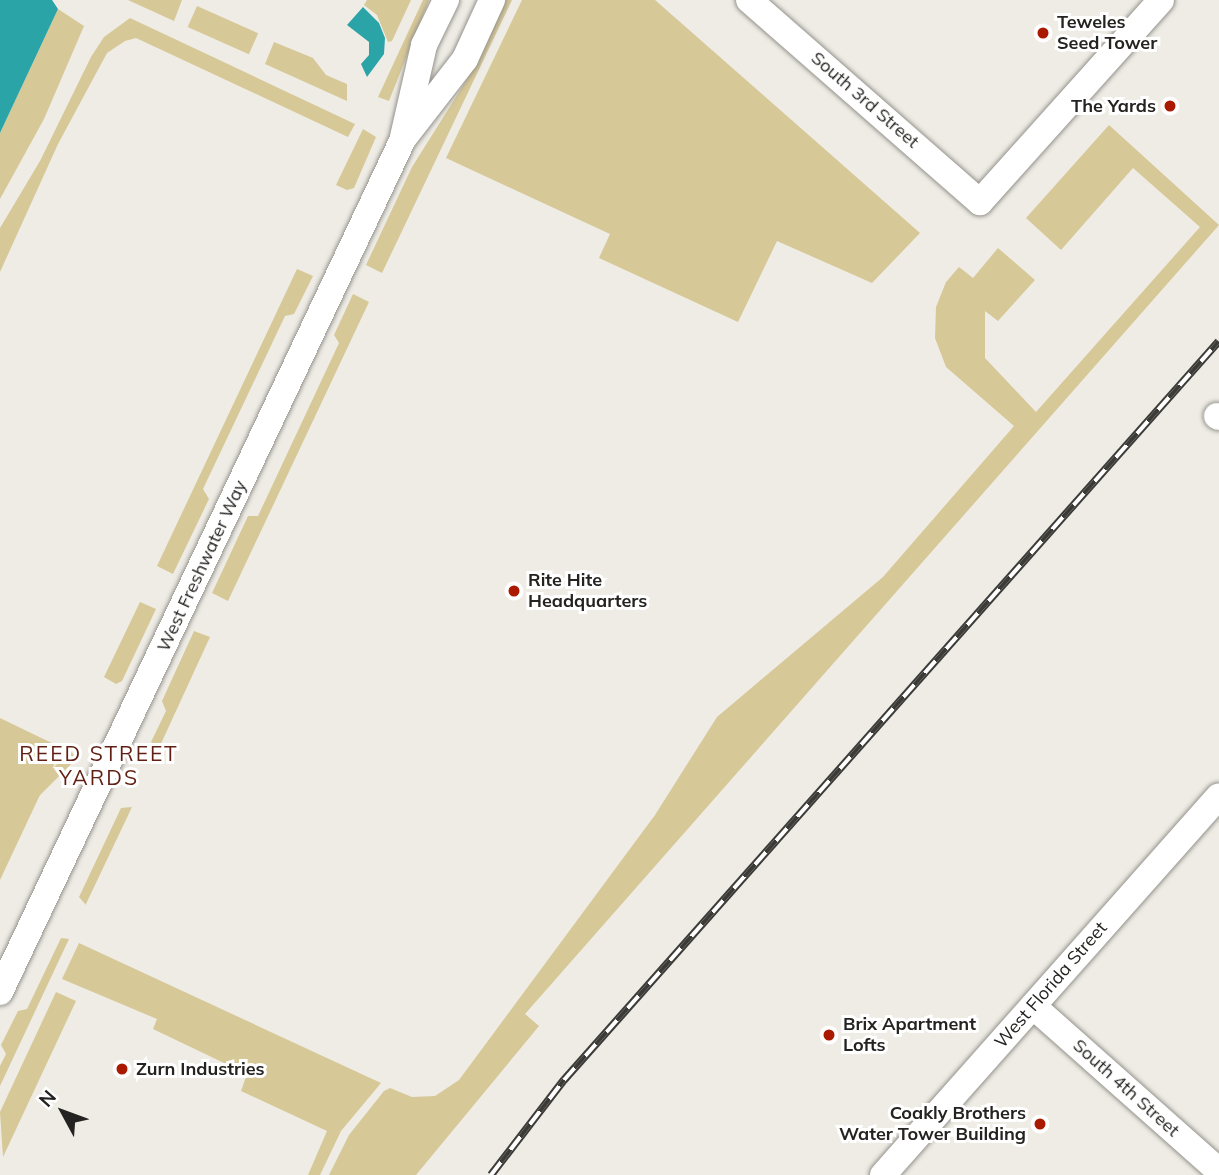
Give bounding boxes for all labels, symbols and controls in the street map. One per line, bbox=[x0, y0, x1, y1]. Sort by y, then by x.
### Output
place label: Teweles Seed Tower bbox=[1057, 12, 1157, 54]
marker: Teweles Seed Tower bbox=[1035, 25, 1051, 41]
street label: South 3rd Street bbox=[807, 47, 923, 153]
place label: The Yards bbox=[1071, 95, 1156, 117]
marker: The Yards bbox=[1162, 98, 1178, 114]
street label: West Freshwater Way bbox=[153, 477, 251, 655]
place label: Rite Hite Headquarters bbox=[528, 570, 647, 612]
marker: Rite Hite Headquarters bbox=[506, 583, 522, 599]
district label: REED STREET YARDS bbox=[21, 740, 177, 790]
street label: West Florida Street bbox=[990, 917, 1112, 1053]
place label: Brix Apartment Lofts bbox=[843, 1014, 976, 1056]
marker: Brix Apartment Lofts bbox=[821, 1027, 837, 1043]
street label: South 4th Street bbox=[1068, 1035, 1184, 1141]
place label: Zurn Industries bbox=[136, 1058, 265, 1080]
marker: Zurn Industries bbox=[114, 1061, 130, 1077]
north arrow bbox=[28, 1077, 98, 1147]
text: N bbox=[33, 1085, 61, 1112]
place label: Coakly Brothers Water Tower Building bbox=[839, 1103, 1026, 1146]
marker: Coakly Brothers Water Tower Building bbox=[1032, 1116, 1048, 1132]

